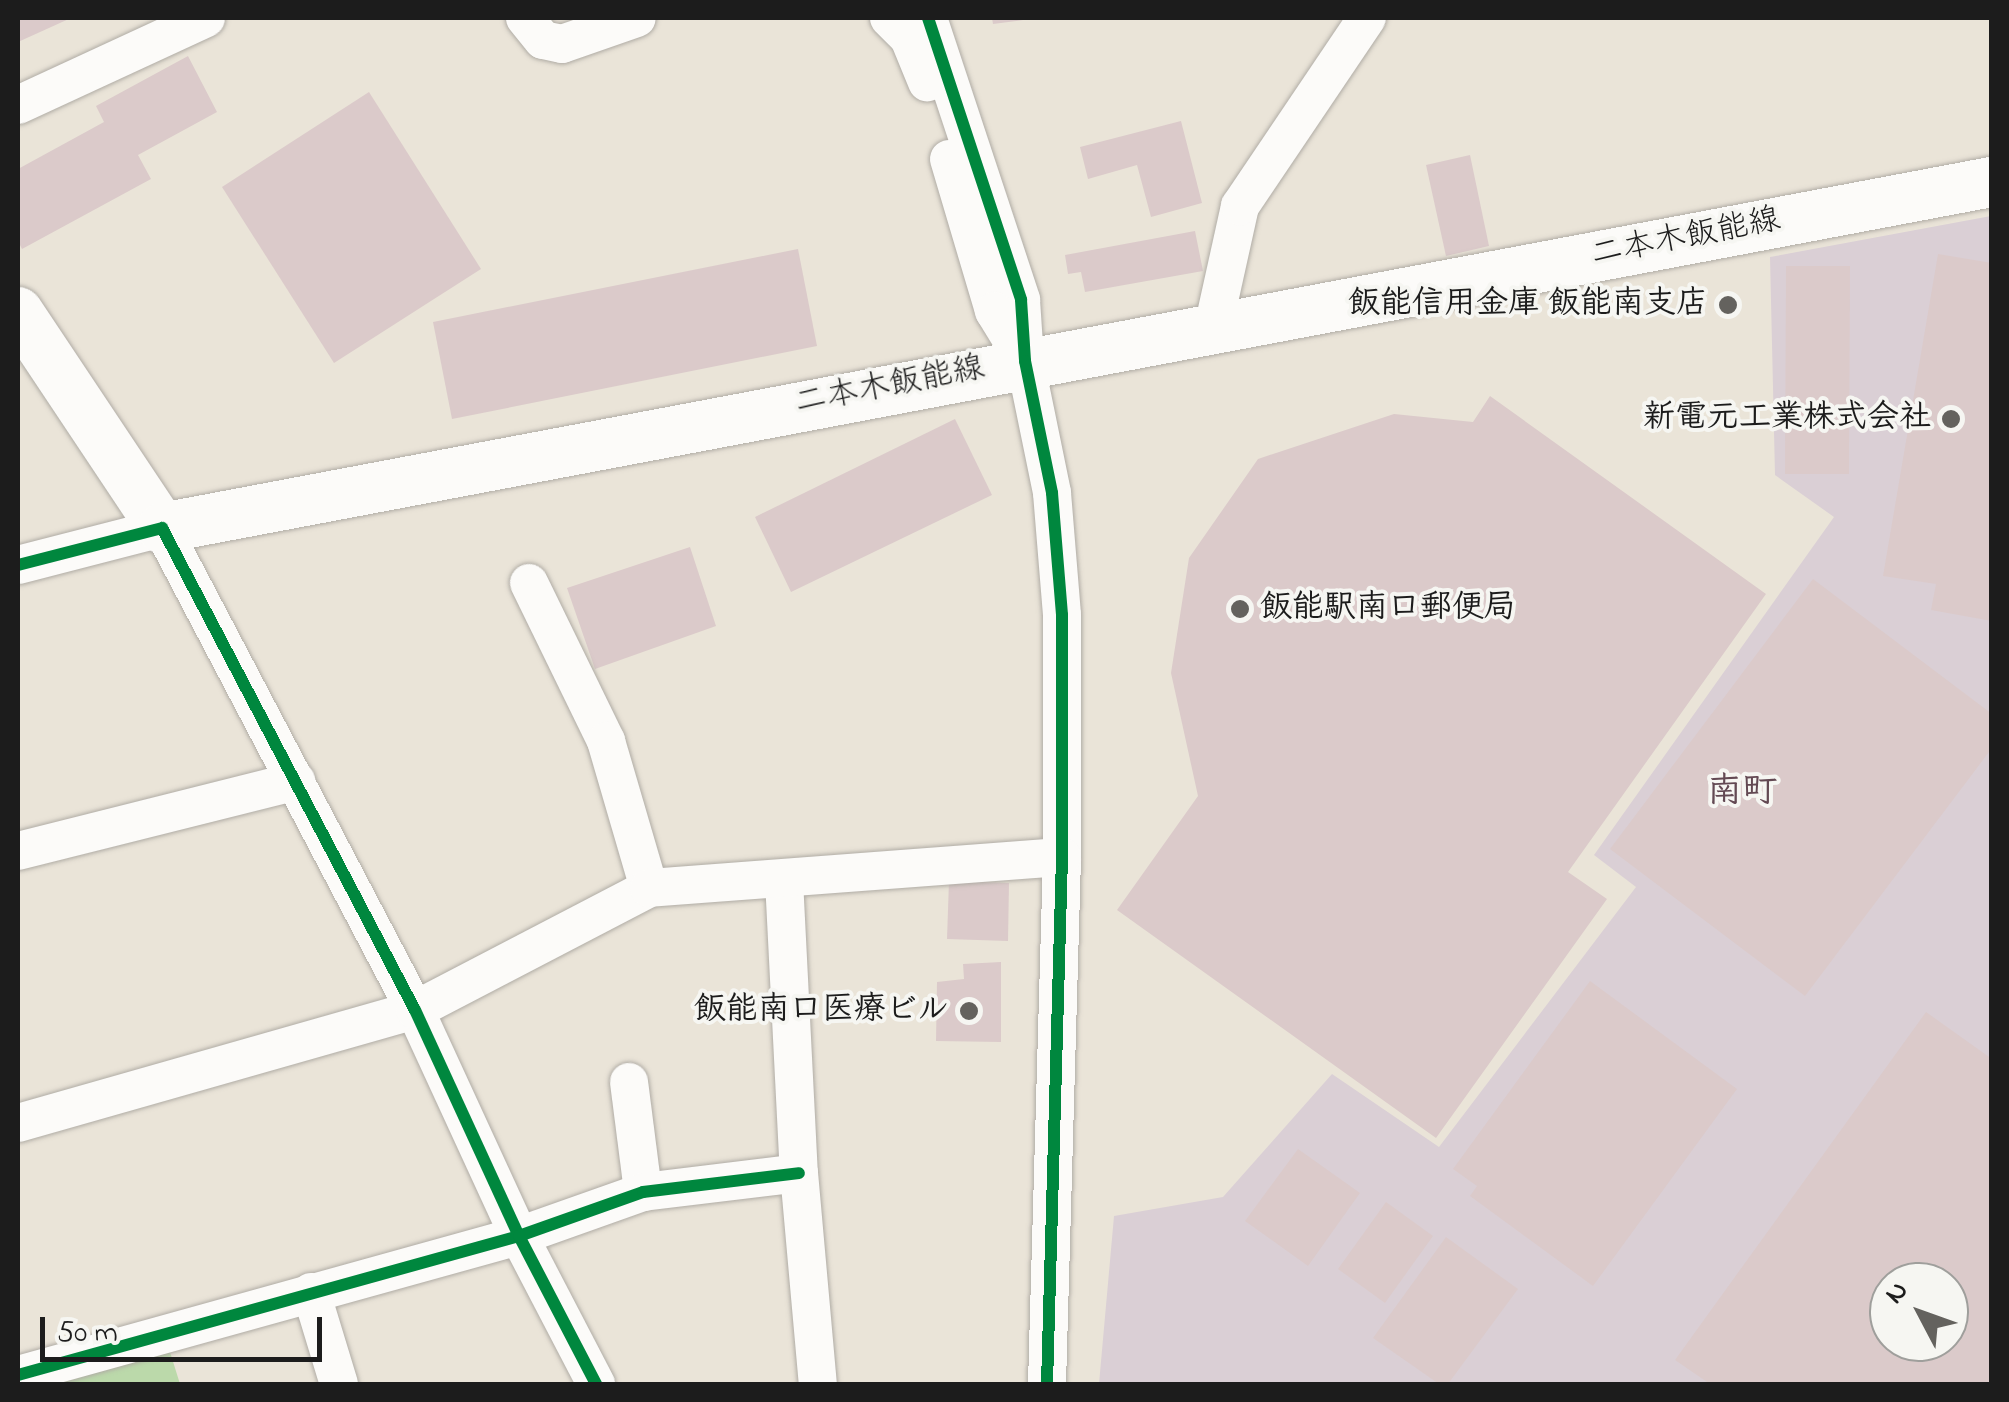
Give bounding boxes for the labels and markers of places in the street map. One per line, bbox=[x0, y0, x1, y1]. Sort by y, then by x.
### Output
place label: 飯能信用金庫 飯能南支店 bbox=[1348, 286, 1708, 324]
marker: 飯能信用金庫 飯能南支店 bbox=[1717, 294, 1739, 316]
place label: 新電元工業株式会社 bbox=[1643, 400, 1931, 438]
marker: 新電元工業株式会社 bbox=[1940, 408, 1962, 430]
place label: 飯能駅南口郵便局 bbox=[1260, 590, 1516, 628]
marker: 飯能駅南口郵便局 bbox=[1229, 598, 1251, 620]
place label: 飯能南口医療ビル bbox=[693, 992, 949, 1030]
marker: 飯能南口医療ビル bbox=[958, 1000, 980, 1022]

